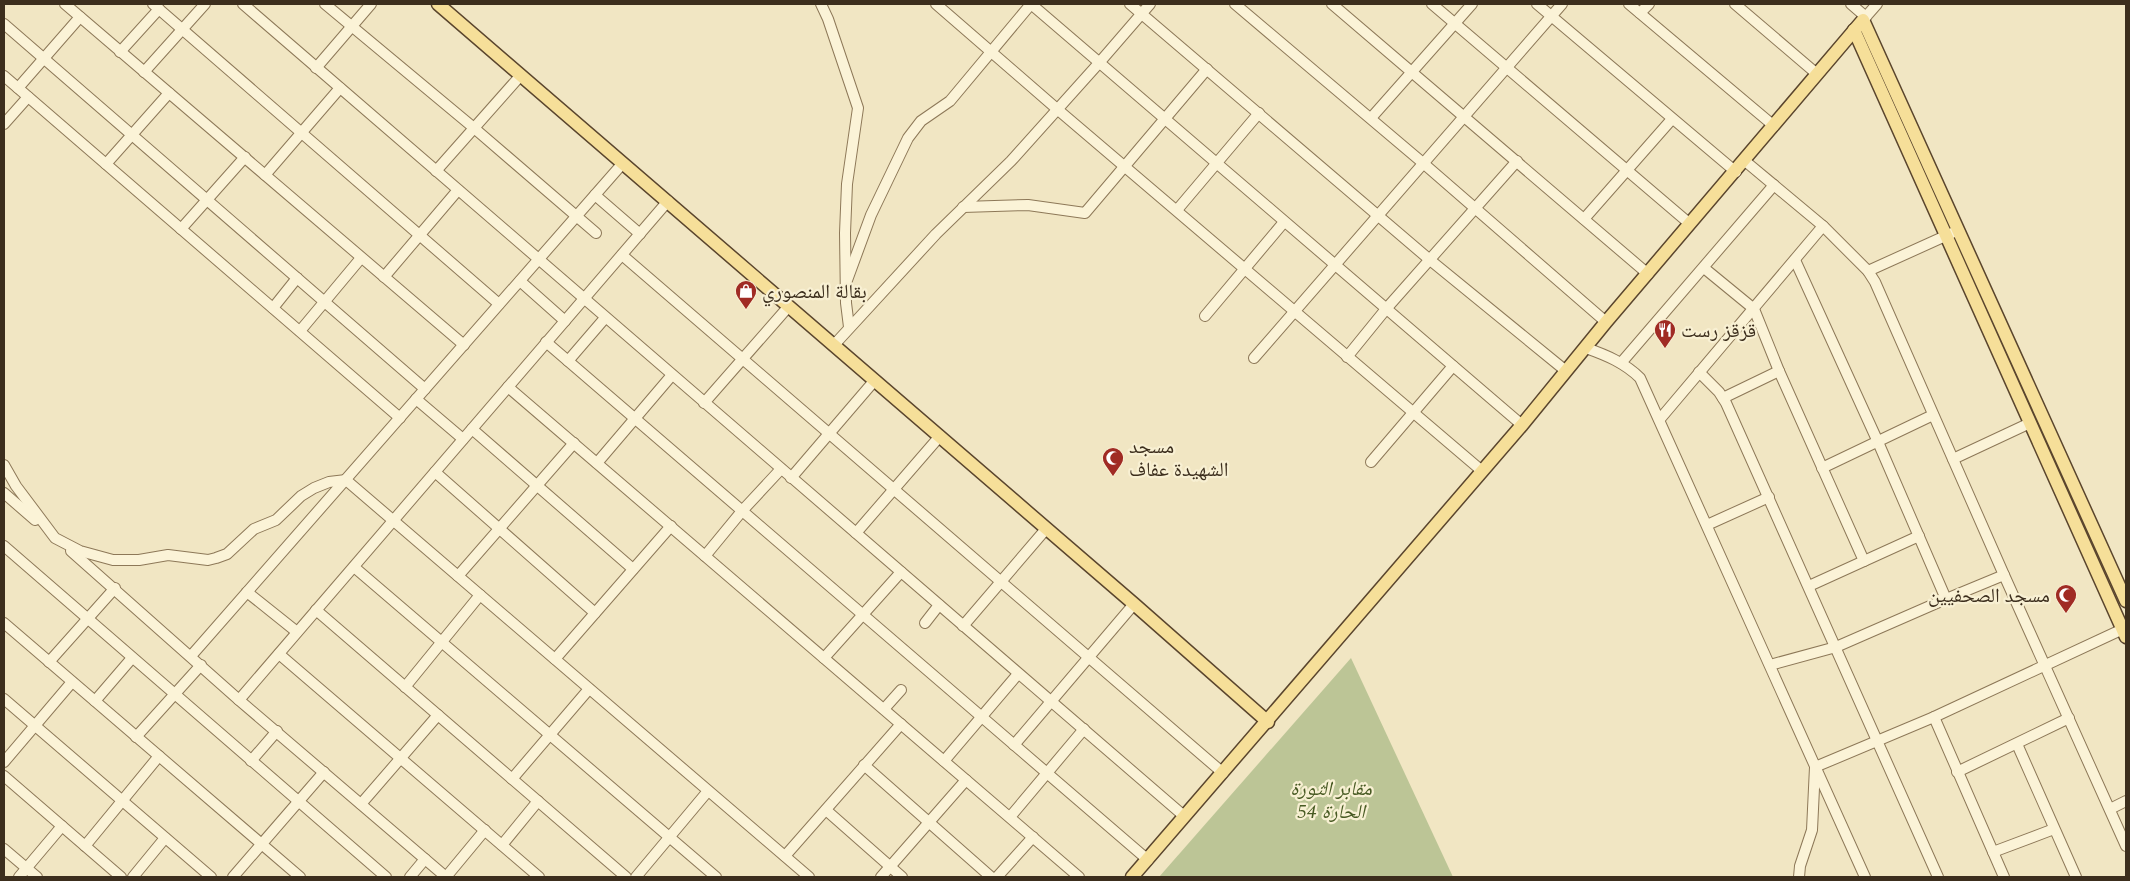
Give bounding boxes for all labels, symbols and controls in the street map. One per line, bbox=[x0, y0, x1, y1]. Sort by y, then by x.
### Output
place label: بقالة المنصوري bbox=[762, 277, 867, 307]
shop icon: بقالة المنصوري bbox=[734, 279, 758, 310]
place label: قزقز رست bbox=[1681, 316, 1756, 346]
restaurant icon: قزقز رست bbox=[1653, 318, 1677, 349]
place label: مسجد الشهيدة عفاف bbox=[1129, 432, 1229, 485]
mosque icon: مسجد الشهيدة عفاف bbox=[1101, 446, 1125, 477]
place label: مسجد الصحفيين bbox=[1928, 581, 2050, 611]
mosque icon: مسجد الصحفيين bbox=[2054, 583, 2078, 614]
park label: مقابر الثورة الحارة 54 bbox=[1290, 774, 1372, 827]

